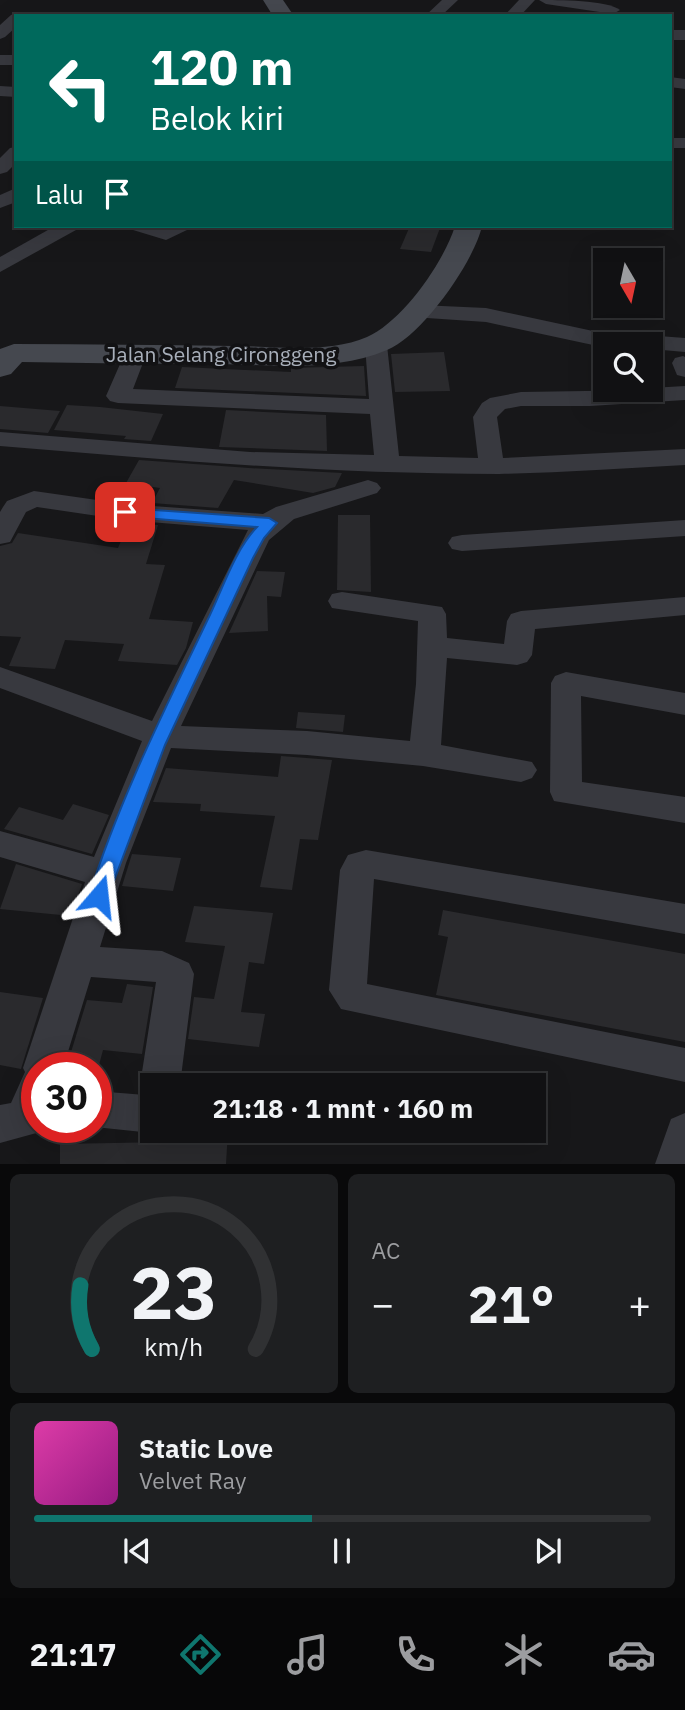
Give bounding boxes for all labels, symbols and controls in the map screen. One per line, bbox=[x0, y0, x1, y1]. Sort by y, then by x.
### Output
text: 120 m bbox=[150, 35, 294, 98]
icon: left bbox=[35, 42, 126, 133]
text: Belok kiri bbox=[150, 97, 284, 139]
icon: arrive bbox=[98, 175, 136, 213]
text: Lalu bbox=[35, 177, 84, 211]
north arrow bbox=[593, 248, 663, 318]
map controls bbox=[593, 248, 663, 402]
button: search bbox=[593, 332, 663, 402]
street label: Jalan Selang Cironggeng bbox=[106, 340, 336, 368]
pin bbox=[95, 482, 155, 542]
icon: arrive bbox=[106, 493, 144, 531]
position arrow bbox=[62, 859, 136, 933]
speed limit sign: 30 bbox=[21, 1052, 112, 1143]
text: 21:18 · 1 mnt · 160 m bbox=[213, 1091, 473, 1125]
text: AC bbox=[372, 1235, 400, 1265]
text: 23 bbox=[130, 1245, 217, 1340]
text: 21° bbox=[468, 1270, 555, 1337]
text: − bbox=[372, 1279, 394, 1328]
text: + bbox=[628, 1279, 651, 1328]
text: km/h bbox=[144, 1330, 203, 1363]
text: Static Love bbox=[139, 1431, 273, 1465]
text: Velvet Ray bbox=[139, 1465, 246, 1495]
icon: previous bbox=[118, 1532, 156, 1570]
icon: pause bbox=[323, 1532, 361, 1570]
icon: next bbox=[529, 1532, 567, 1570]
icon: directions bbox=[176, 1630, 225, 1679]
icon: music bbox=[283, 1630, 332, 1679]
icon: phone bbox=[391, 1630, 440, 1679]
icon: climate bbox=[499, 1630, 548, 1679]
icon: car bbox=[607, 1630, 656, 1679]
text: 21:17 bbox=[29, 1633, 117, 1675]

